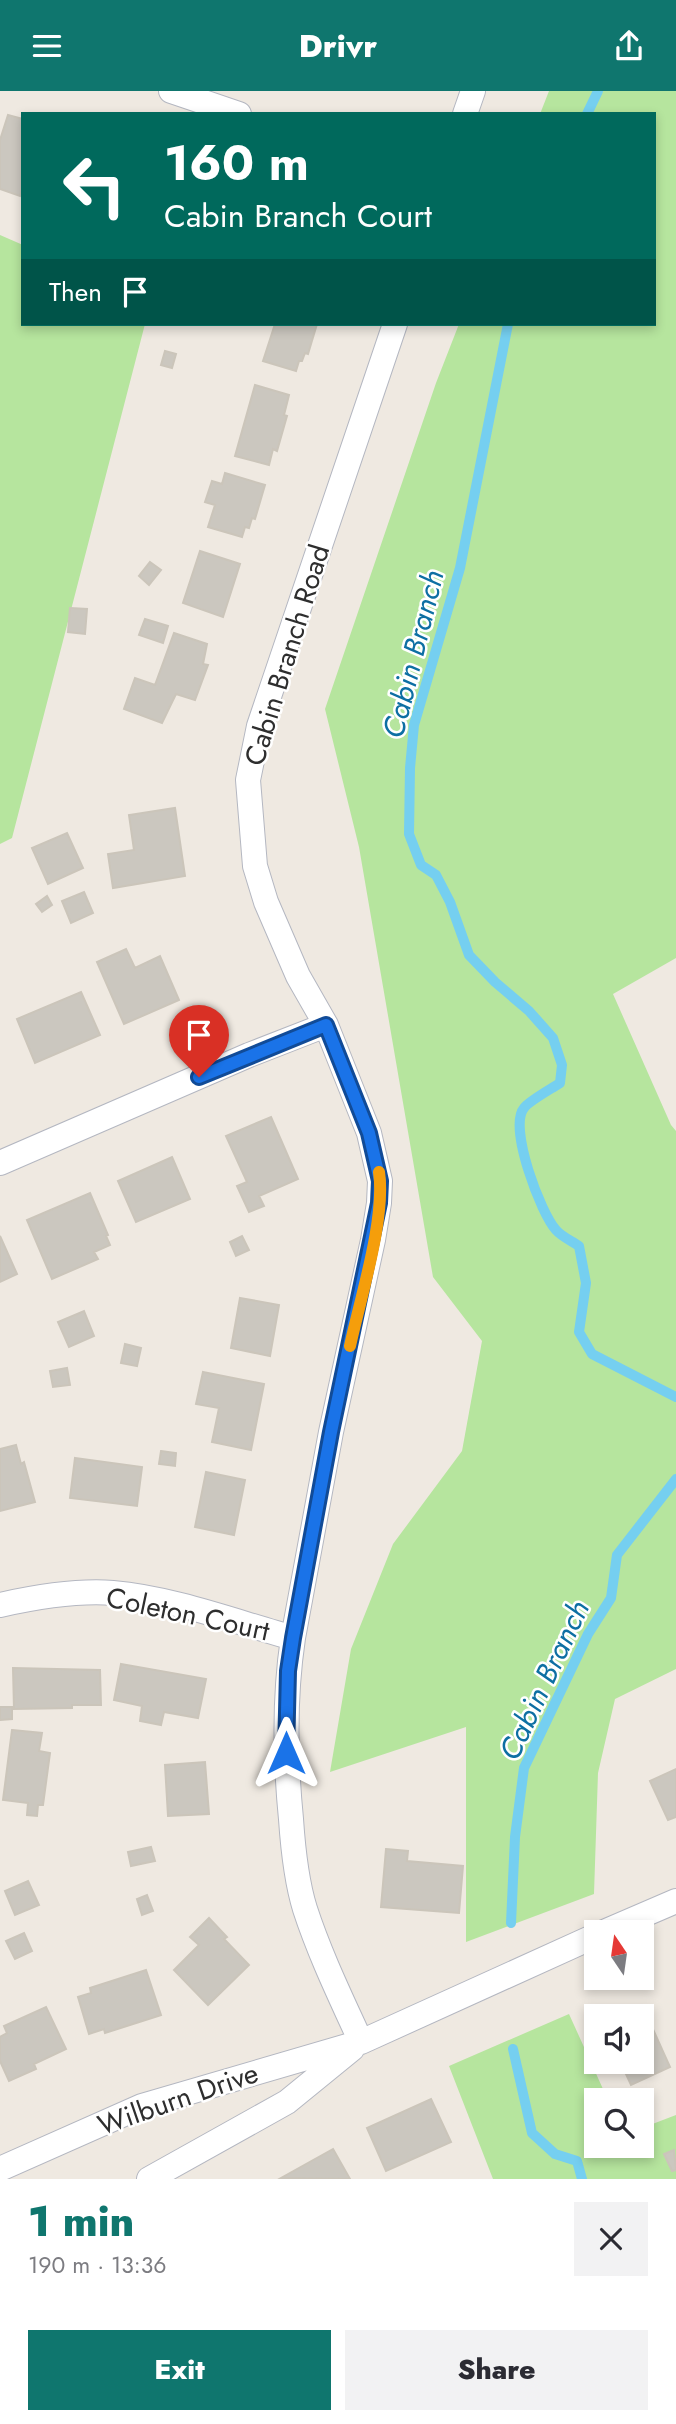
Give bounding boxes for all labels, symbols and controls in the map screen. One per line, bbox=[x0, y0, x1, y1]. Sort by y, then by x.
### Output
text: Drivr bbox=[299, 23, 377, 69]
icon: menu bbox=[28, 27, 66, 65]
icon: share bbox=[610, 27, 648, 65]
text: 160 m bbox=[164, 128, 309, 198]
icon: left bbox=[49, 140, 140, 231]
text: Cabin Branch Court bbox=[164, 193, 432, 239]
text: Then bbox=[49, 273, 102, 311]
icon: arrive bbox=[116, 273, 154, 311]
street label: Cabin Branch Road bbox=[234, 539, 340, 771]
water label: Cabin Branch bbox=[371, 565, 455, 743]
pin bbox=[169, 1005, 229, 1077]
icon: arrive bbox=[180, 1016, 218, 1054]
street label: Coleton Court bbox=[103, 1577, 274, 1651]
water label: Cabin Branch bbox=[488, 1593, 600, 1767]
position arrow bbox=[249, 1716, 323, 1790]
north arrow bbox=[584, 1920, 654, 1990]
map controls bbox=[584, 1920, 654, 2158]
button: sound bbox=[584, 2004, 654, 2074]
street label: Wilburn Drive bbox=[92, 2052, 264, 2146]
button: search bbox=[584, 2088, 654, 2158]
text: 1 min bbox=[28, 2191, 134, 2252]
button: close bbox=[574, 2202, 648, 2276]
text: 190 m · 13:36 bbox=[28, 2248, 167, 2282]
button: Exit bbox=[28, 2330, 331, 2410]
button: Share bbox=[345, 2330, 648, 2410]

